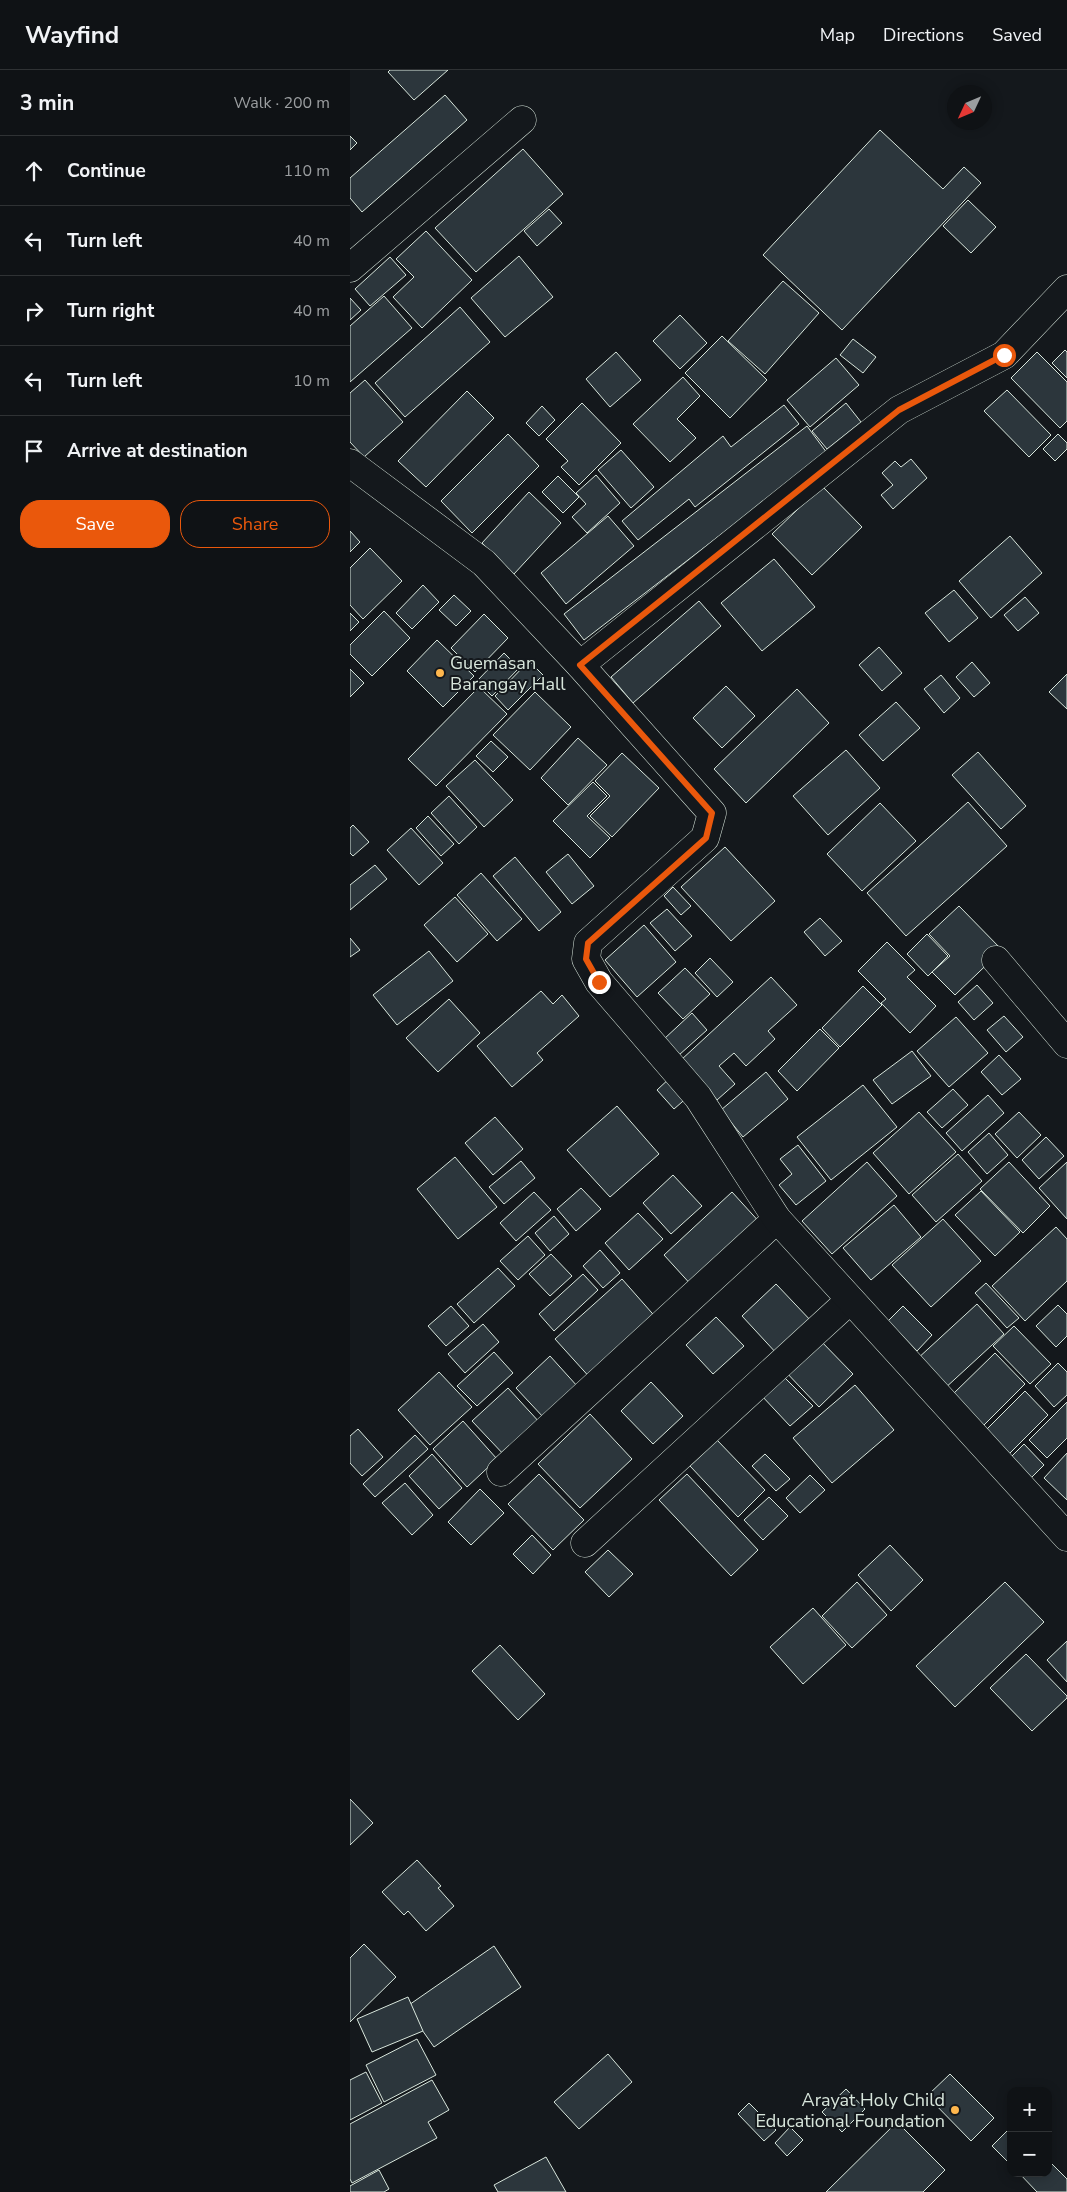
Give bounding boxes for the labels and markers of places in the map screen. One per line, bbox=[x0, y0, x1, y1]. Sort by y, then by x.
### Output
place label: Guemasan Barangay Hall bbox=[450, 651, 566, 696]
marker: Guemasan Barangay Hall bbox=[434, 667, 446, 679]
place label: Arayat Holy Child Educational Foundation bbox=[755, 2088, 945, 2133]
marker: Arayat Holy Child Educational Foundation bbox=[949, 2104, 961, 2116]

